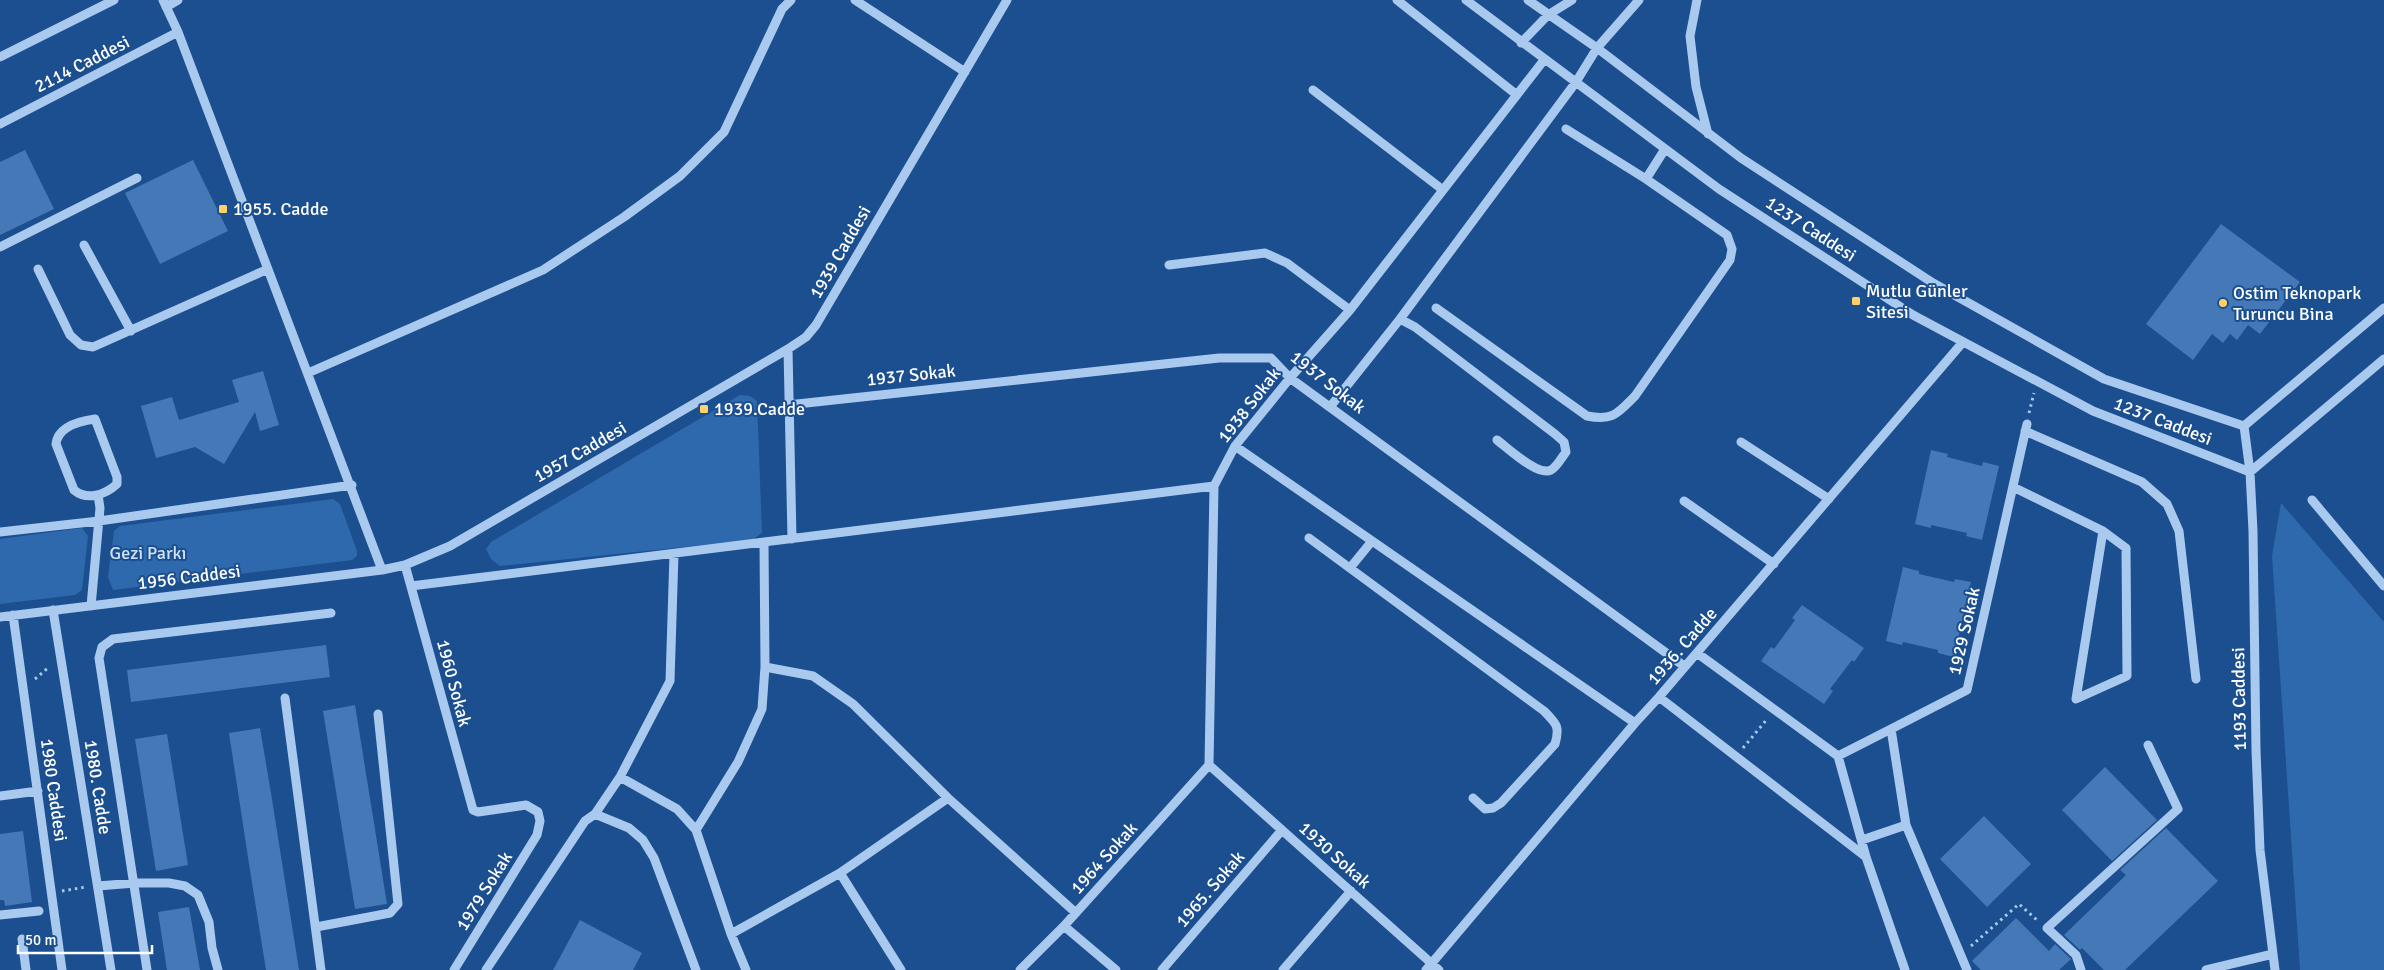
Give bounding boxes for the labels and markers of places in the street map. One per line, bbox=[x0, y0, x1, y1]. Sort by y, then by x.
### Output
place label: 1955. Cadde bbox=[233, 198, 328, 220]
marker: 1955. Cadde bbox=[217, 203, 229, 215]
place label: Mutlu Günler Sitesi bbox=[1866, 280, 1968, 323]
place label: Ostim Teknopark Turuncu Bina bbox=[2233, 282, 2361, 325]
marker: Mutlu Günler Sitesi bbox=[1850, 295, 1862, 307]
marker: Ostim Teknopark Turuncu Bina bbox=[2217, 297, 2229, 309]
place label: 1939.Cadde bbox=[714, 398, 805, 420]
marker: 1939.Cadde bbox=[698, 403, 710, 415]

